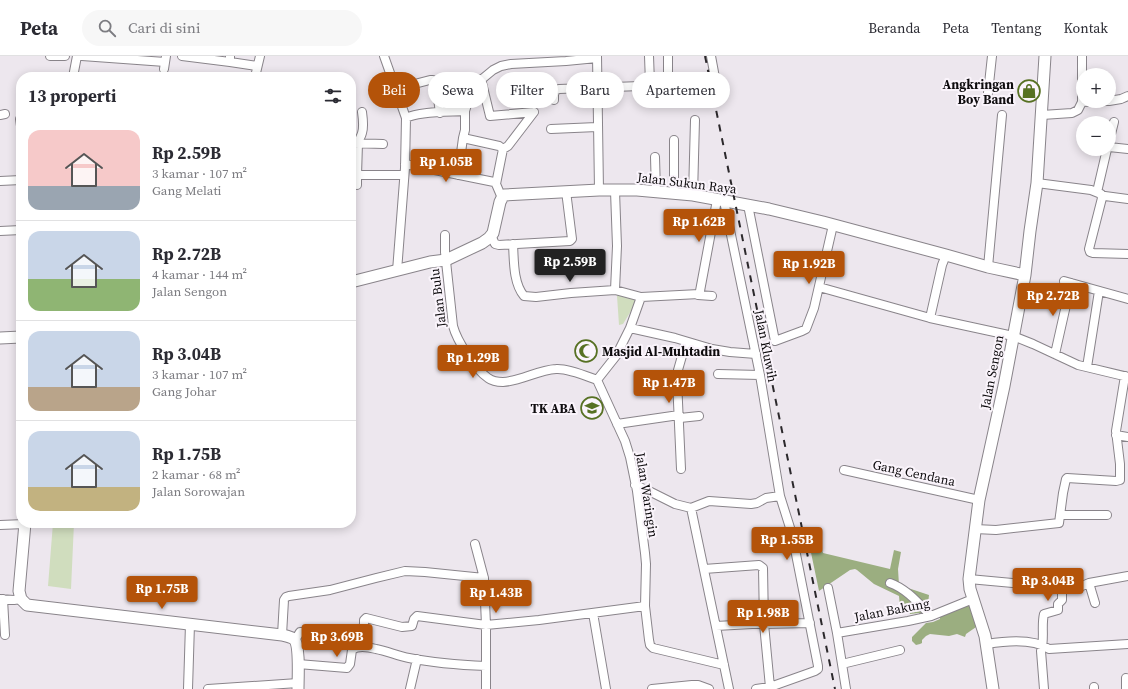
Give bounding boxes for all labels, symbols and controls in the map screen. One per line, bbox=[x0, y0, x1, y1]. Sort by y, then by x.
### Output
search box bbox=[82, 10, 362, 46]
text: Peta bbox=[20, 15, 58, 41]
icon: search bbox=[96, 17, 118, 39]
text: Cari di sini bbox=[128, 17, 200, 38]
text: Beranda bbox=[868, 18, 920, 38]
text: Peta bbox=[942, 18, 969, 38]
text: Tentang bbox=[991, 18, 1042, 38]
text: Kontak bbox=[1064, 18, 1108, 38]
map controls bbox=[1076, 68, 1116, 156]
button: + bbox=[1076, 68, 1116, 108]
chip: Beli bbox=[368, 72, 420, 108]
chip: Sewa bbox=[428, 72, 488, 108]
chip: Filter bbox=[496, 72, 558, 108]
chip: Baru bbox=[566, 72, 624, 108]
chip: Apartemen bbox=[632, 72, 730, 108]
place label: Angkringan Boy Band bbox=[943, 76, 1014, 108]
shop icon: Angkringan Boy Band bbox=[1016, 78, 1042, 104]
text: 13 properti bbox=[28, 84, 116, 108]
icon: filters bbox=[322, 85, 344, 107]
button: − bbox=[1076, 116, 1116, 156]
text: Rp 2.59B bbox=[152, 141, 221, 165]
icon: home bbox=[60, 146, 108, 194]
pin: Rp 1.05B bbox=[405, 149, 487, 183]
text: Rp 1.05B bbox=[420, 153, 472, 170]
text: 3 kamar · 107 m² bbox=[152, 165, 247, 182]
street label: Jalan Sukun Raya bbox=[635, 168, 738, 198]
text: Gang Melati bbox=[152, 182, 222, 199]
pin: Rp 1.62B bbox=[658, 209, 740, 243]
text: Rp 1.62B bbox=[673, 213, 725, 230]
text: Rp 2.72B bbox=[152, 242, 221, 266]
icon: home bbox=[60, 247, 108, 295]
pin: Rp 2.59B bbox=[529, 249, 611, 283]
pin: Rp 1.92B bbox=[768, 251, 850, 285]
text: Rp 2.59B bbox=[544, 253, 596, 270]
text: Rp 1.92B bbox=[783, 255, 835, 272]
text: 4 kamar · 144 m² bbox=[152, 266, 247, 283]
street label: Jalan Bulu bbox=[426, 267, 450, 329]
text: Jalan Sengon bbox=[152, 283, 227, 300]
pin: Rp 2.72B bbox=[1012, 283, 1094, 317]
text: Rp 2.72B bbox=[1027, 287, 1079, 304]
street label: Jalan Kluwih bbox=[750, 307, 781, 384]
street label: Jalan Sengon bbox=[976, 333, 1008, 411]
mosque icon: Masjid Al-Muhtadin bbox=[573, 338, 599, 364]
text: Rp 3.04B bbox=[152, 342, 221, 366]
place label: Masjid Al-Muhtadin bbox=[602, 343, 720, 360]
pin: Rp 1.29B bbox=[432, 345, 514, 379]
icon: home bbox=[60, 347, 108, 395]
text: Rp 1.29B bbox=[447, 349, 499, 366]
text: 3 kamar · 107 m² bbox=[152, 366, 247, 383]
pin: Rp 1.47B bbox=[628, 370, 710, 404]
text: Rp 1.47B bbox=[643, 374, 695, 391]
text: Gang Johar bbox=[152, 383, 217, 400]
school or university icon: TK ABA bbox=[579, 395, 605, 421]
place label: TK ABA bbox=[530, 400, 576, 417]
text: Rp 1.75B bbox=[152, 442, 221, 466]
icon: home bbox=[60, 447, 108, 495]
street label: Jalan Waringin bbox=[632, 450, 662, 539]
street label: Gang Cendana bbox=[871, 456, 957, 490]
text: 2 kamar · 68 m² bbox=[152, 466, 241, 483]
text: Jalan Sorowajan bbox=[152, 483, 245, 500]
pin: Rp 1.55B bbox=[746, 527, 828, 561]
text: Rp 1.55B bbox=[761, 531, 813, 548]
pin: Rp 3.04B bbox=[1007, 568, 1089, 602]
text: Rp 3.04B bbox=[1022, 572, 1074, 589]
pin: Rp 1.75B bbox=[121, 576, 203, 610]
text: Rp 1.75B bbox=[136, 580, 188, 597]
pin: Rp 1.43B bbox=[455, 580, 537, 614]
text: Rp 1.43B bbox=[470, 584, 522, 601]
street label: Jalan Bakung bbox=[852, 594, 931, 626]
pin: Rp 1.98B bbox=[722, 600, 804, 634]
text: Rp 1.98B bbox=[737, 604, 789, 621]
pin: Rp 3.69B bbox=[296, 624, 378, 658]
text: Rp 3.69B bbox=[311, 628, 363, 645]

